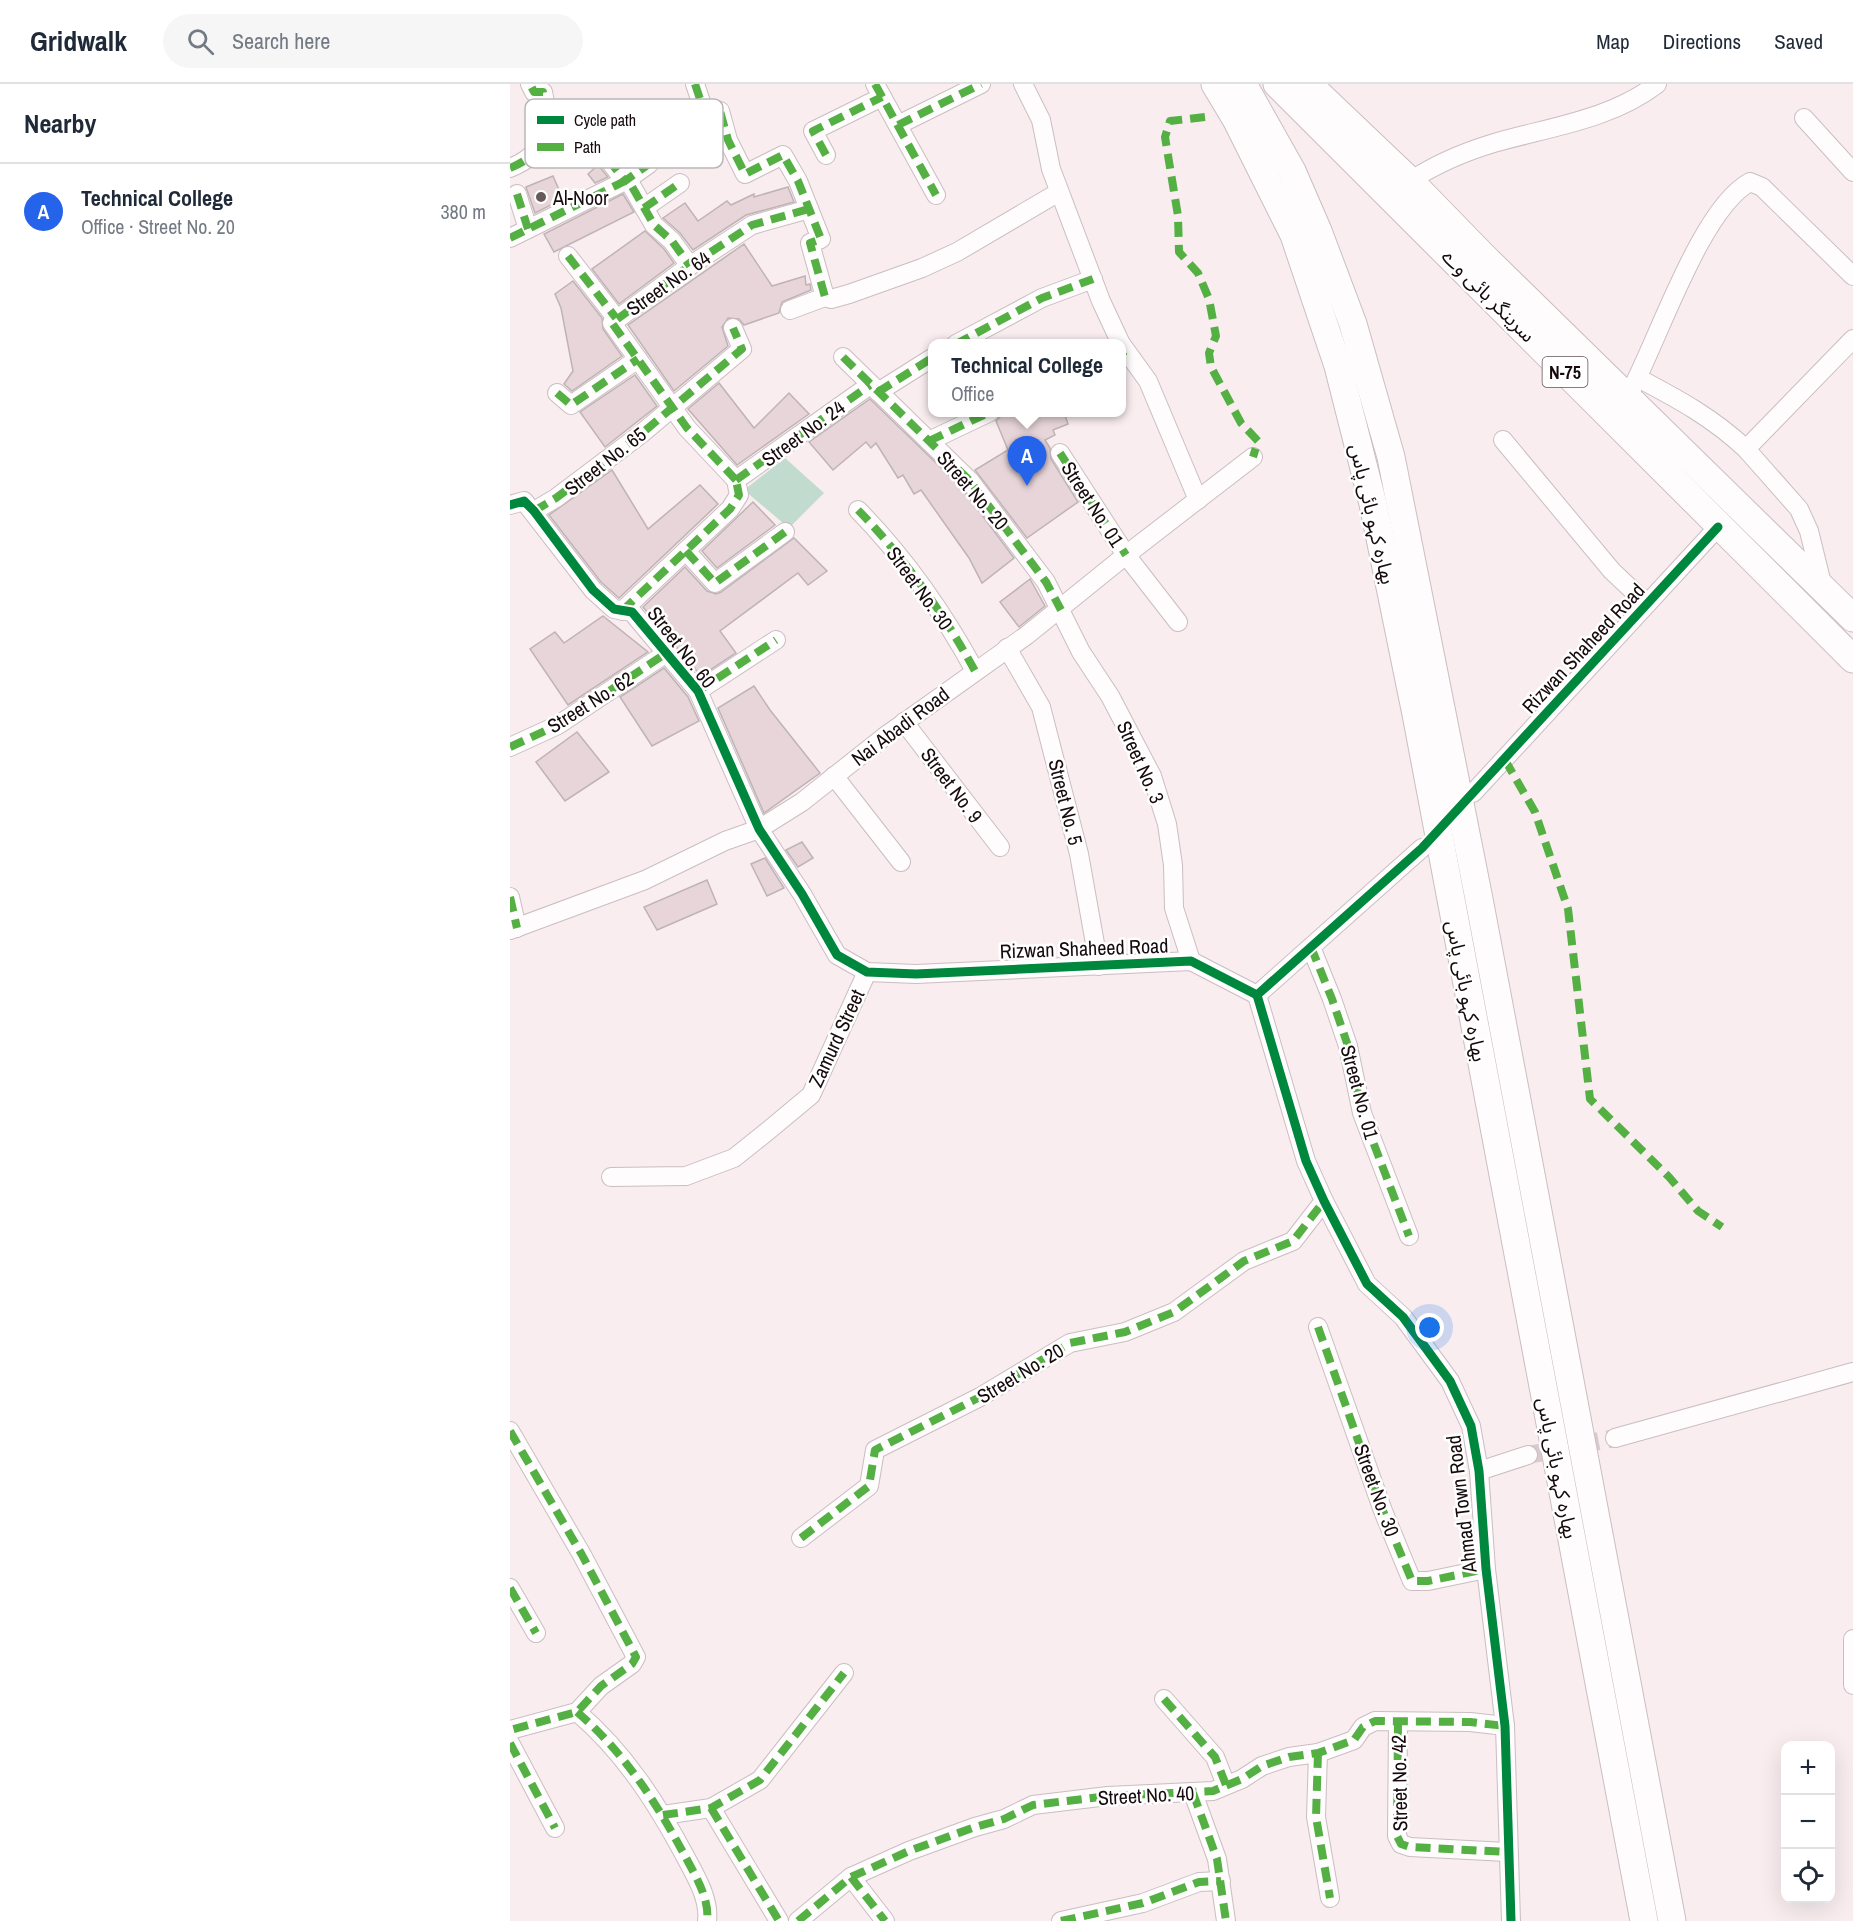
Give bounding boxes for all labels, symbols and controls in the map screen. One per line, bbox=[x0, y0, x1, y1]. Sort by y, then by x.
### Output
search box bbox=[163, 14, 583, 68]
text: Gridwalk bbox=[30, 22, 127, 60]
icon: search bbox=[184, 25, 217, 58]
text: Search here bbox=[232, 26, 330, 56]
text: Map bbox=[1596, 27, 1630, 56]
text: Directions bbox=[1663, 27, 1741, 56]
text: Saved bbox=[1774, 27, 1823, 56]
legend bbox=[525, 99, 723, 168]
text: Nearby bbox=[24, 106, 96, 141]
text: Cycle path bbox=[574, 109, 636, 131]
text: Path bbox=[574, 136, 601, 158]
text: Technical College bbox=[81, 183, 233, 213]
place label: Al-Noor bbox=[552, 184, 609, 211]
marker: Al-Noor bbox=[534, 190, 548, 204]
text: A bbox=[38, 198, 49, 225]
text: 380 m bbox=[440, 198, 486, 225]
text: Office · Street No. 20 bbox=[81, 213, 235, 240]
street label: سرینگر ہائی وے bbox=[1436, 242, 1542, 348]
street label: Street No. 64 bbox=[621, 244, 715, 322]
popup bbox=[928, 339, 1126, 417]
text: Technical College bbox=[951, 350, 1103, 380]
road number: N-75 bbox=[1542, 357, 1588, 387]
text: Office bbox=[951, 380, 994, 407]
street label: Street No. 24 bbox=[756, 394, 850, 472]
street label: Street No. 65 bbox=[559, 421, 651, 501]
pin: A bbox=[1008, 436, 1046, 486]
street label: بھارہ کہو بائی پاس bbox=[1344, 441, 1402, 587]
street label: Street No. 20 bbox=[931, 445, 1015, 535]
street label: Street No. 01 bbox=[1055, 456, 1131, 552]
street label: Street No. 30 bbox=[881, 541, 959, 635]
street label: Rizwan Shaheed Road bbox=[1516, 577, 1650, 719]
street label: Street No. 60 bbox=[642, 601, 722, 693]
street label: Street No. 62 bbox=[542, 665, 638, 739]
street label: Nai Abadi Road bbox=[846, 680, 954, 772]
street label: Street No. 3 bbox=[1111, 717, 1171, 807]
street label: Street No. 9 bbox=[915, 742, 989, 828]
street label: Street No. 5 bbox=[1042, 756, 1090, 848]
street label: بھارہ کہو بائی پاس bbox=[1440, 918, 1494, 1064]
street label: Rizwan Shaheed Road bbox=[999, 932, 1169, 964]
street label: Zamurd Street bbox=[802, 984, 871, 1091]
street label: Street No. 01 bbox=[1334, 1042, 1386, 1142]
your location bbox=[1415, 1313, 1444, 1342]
street label: Street No. 20 bbox=[972, 1337, 1068, 1409]
street label: بھارہ کہو بائی پاس bbox=[1531, 1395, 1585, 1541]
street label: Ahmad Town Road bbox=[1439, 1434, 1483, 1575]
street label: Street No. 30 bbox=[1348, 1440, 1406, 1540]
street label: Street No. 42 bbox=[1385, 1734, 1413, 1832]
map controls bbox=[1781, 1741, 1835, 1903]
button: + bbox=[1781, 1741, 1835, 1795]
street label: Street No. 40 bbox=[1097, 1779, 1195, 1811]
button: − bbox=[1781, 1795, 1835, 1849]
button: locate bbox=[1781, 1849, 1835, 1903]

